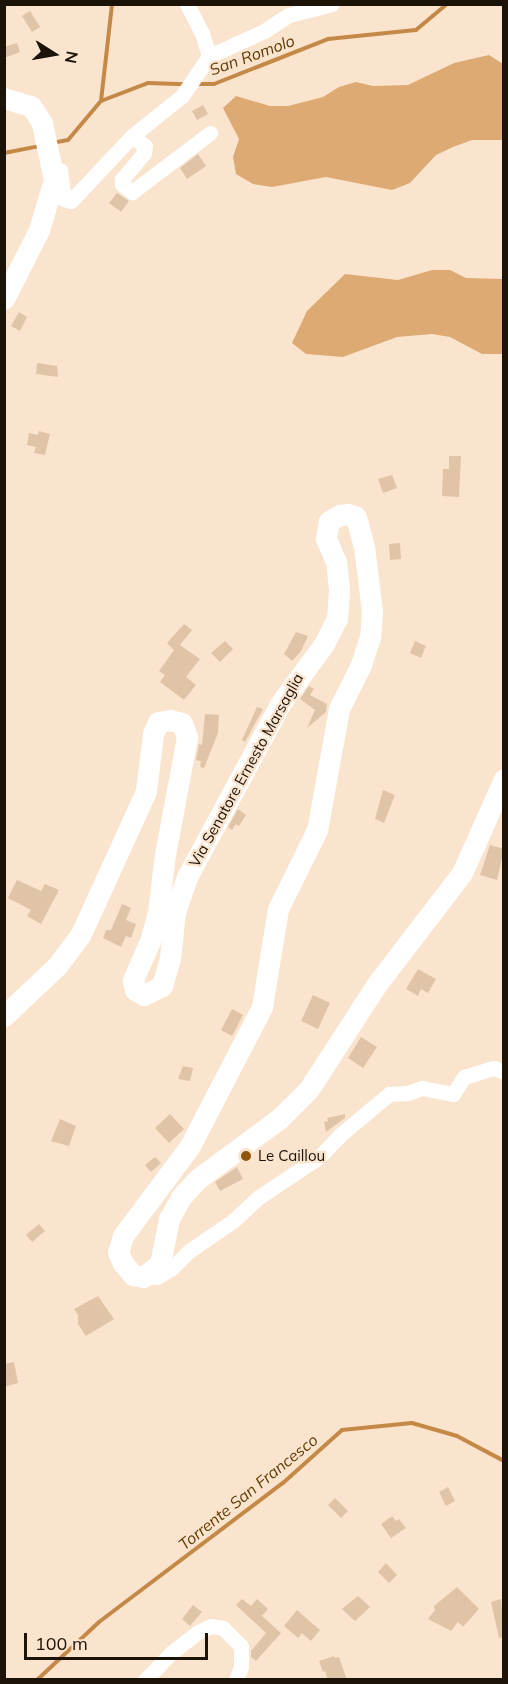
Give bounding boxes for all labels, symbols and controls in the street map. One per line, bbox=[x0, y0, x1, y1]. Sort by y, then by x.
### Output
north arrow bbox=[24, 24, 84, 84]
water label: San Romolo bbox=[207, 31, 297, 79]
text: N bbox=[61, 50, 83, 65]
street label: Via Senatore Ernesto Marsaglia bbox=[185, 670, 307, 870]
place label: Le Caillou bbox=[258, 1147, 325, 1165]
marker: Le Caillou bbox=[239, 1149, 253, 1163]
water label: Torrente San Francesco bbox=[175, 1430, 321, 1554]
scale bar bbox=[27, 1621, 212, 1659]
text: 100 m bbox=[35, 1632, 88, 1655]

